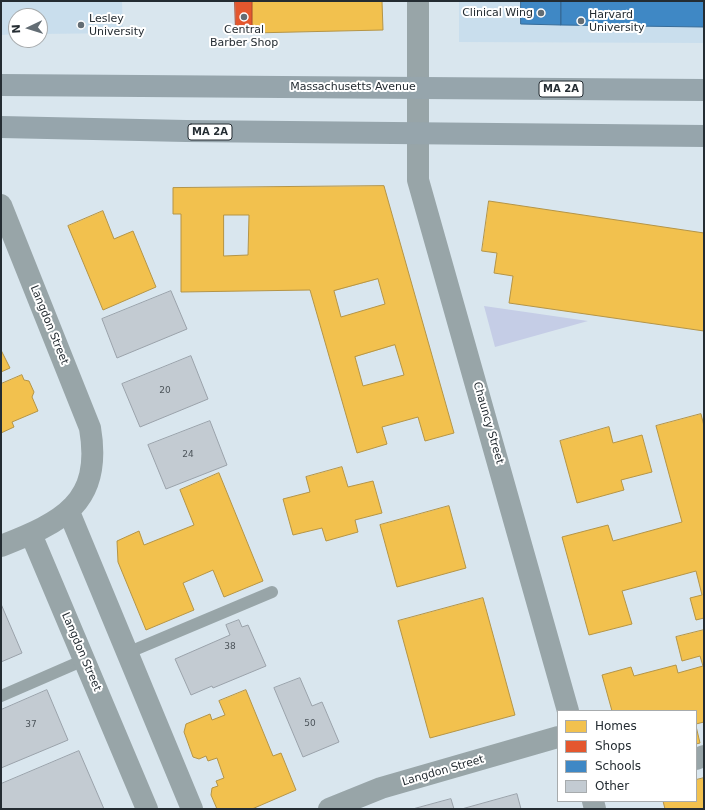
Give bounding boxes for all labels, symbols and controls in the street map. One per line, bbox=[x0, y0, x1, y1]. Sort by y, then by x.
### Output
place label: Clinical Wing bbox=[462, 6, 533, 20]
north arrow bbox=[8, 8, 48, 48]
marker: Clinical Wing bbox=[536, 8, 546, 18]
place label: Harvard University bbox=[589, 8, 644, 34]
place label: Lesley University bbox=[89, 12, 144, 38]
marker: Central Barber Shop bbox=[239, 12, 249, 22]
marker: Harvard University bbox=[576, 16, 586, 26]
marker: Lesley University bbox=[76, 20, 86, 30]
place label: Central Barber Shop bbox=[210, 23, 278, 49]
text: N bbox=[10, 24, 23, 34]
street label: Massachusetts Avenue bbox=[290, 80, 416, 94]
road number: MA 2A bbox=[539, 81, 583, 97]
road number: MA 2A bbox=[188, 124, 232, 140]
street label: Langdon Street bbox=[27, 283, 71, 367]
street label: Chauncy Street bbox=[470, 380, 506, 466]
house number: 20 bbox=[159, 386, 171, 396]
house number: 24 bbox=[182, 450, 194, 460]
street label: Langdon Street bbox=[58, 611, 104, 693]
house number: 38 bbox=[224, 642, 236, 652]
legend bbox=[557, 710, 697, 802]
house number: 50 bbox=[304, 719, 316, 729]
text: Homes bbox=[595, 719, 637, 733]
house number: 37 bbox=[25, 720, 37, 730]
text: Shops bbox=[595, 739, 631, 753]
street label: Langdon Street bbox=[401, 753, 485, 789]
text: Schools bbox=[595, 759, 641, 773]
text: Other bbox=[595, 779, 629, 793]

